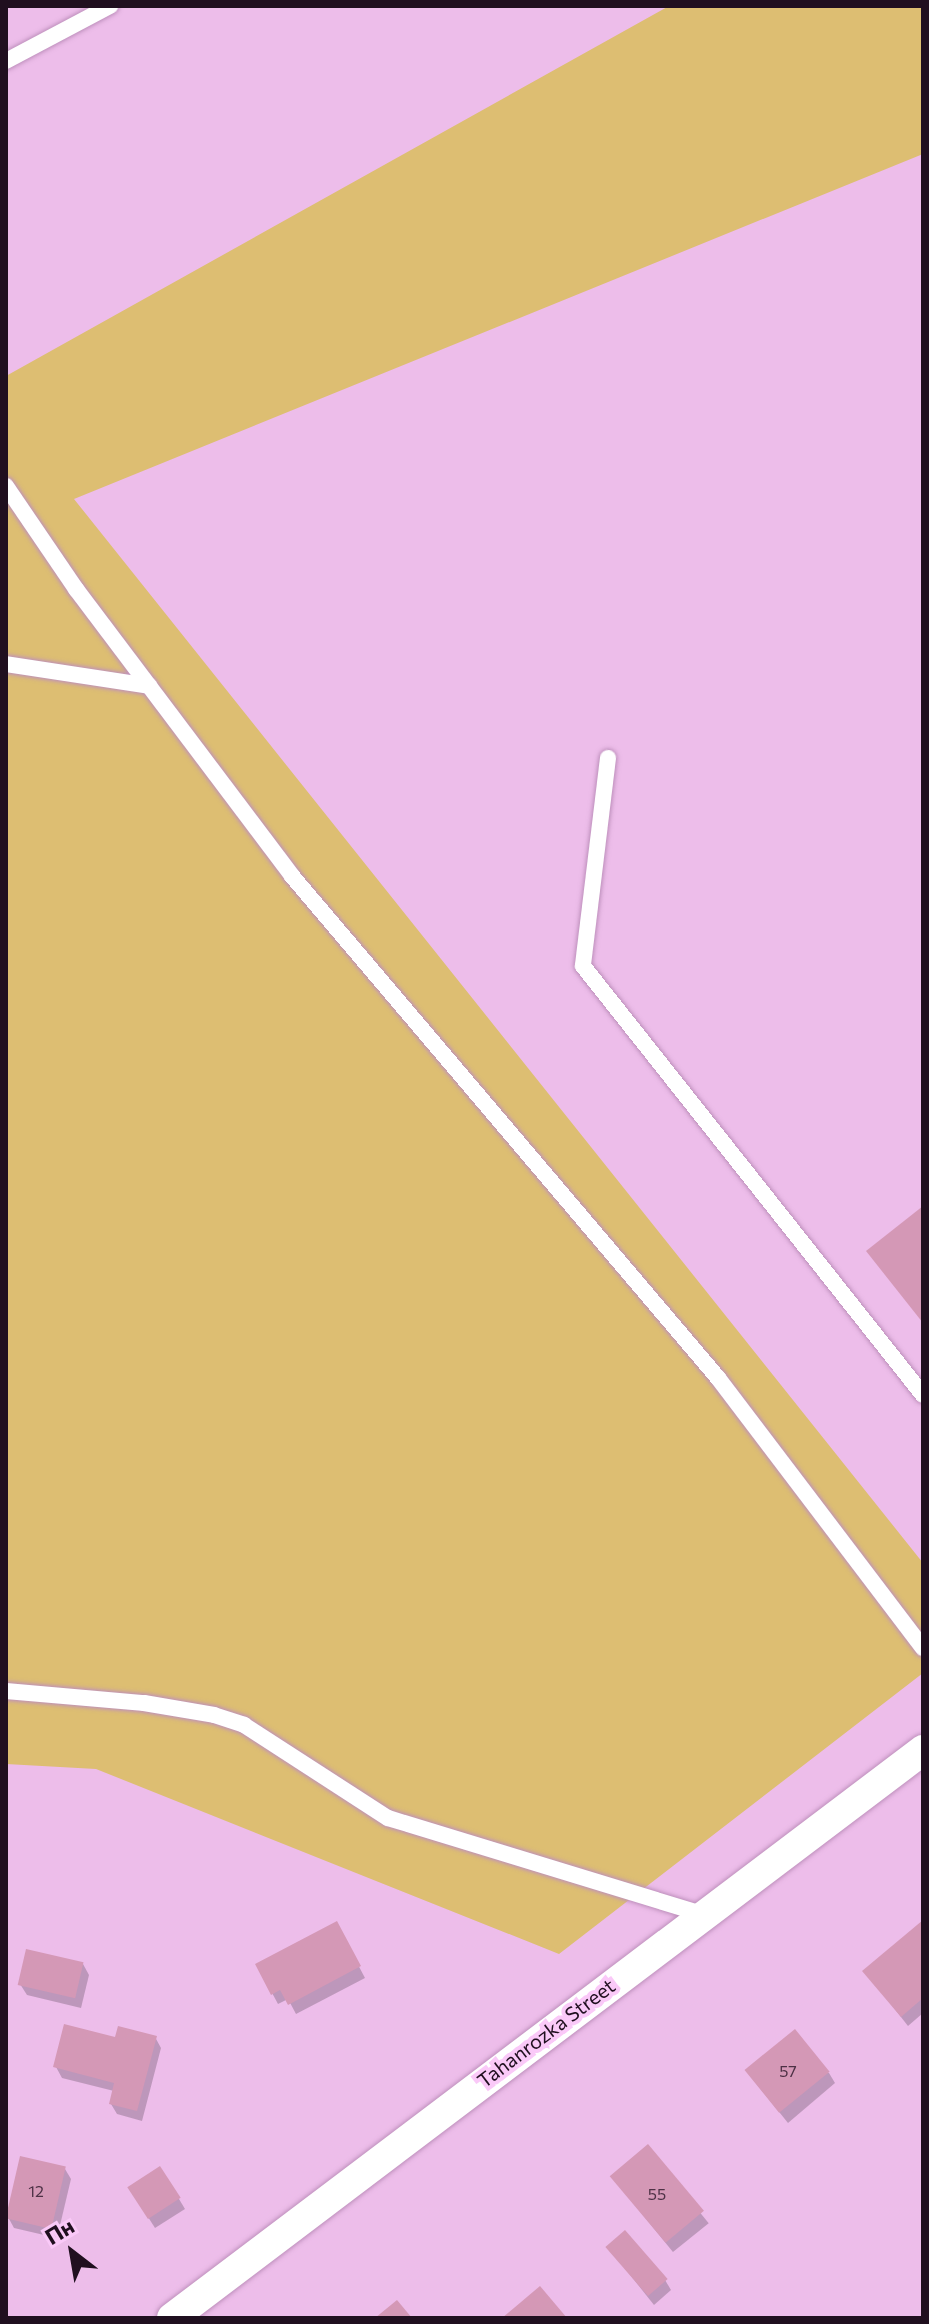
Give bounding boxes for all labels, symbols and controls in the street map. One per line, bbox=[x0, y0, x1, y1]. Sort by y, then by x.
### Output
street label: Tahanrozka Street bbox=[472, 1973, 620, 2093]
house number: 57 bbox=[779, 2061, 797, 2081]
house number: 12 bbox=[28, 2181, 44, 2201]
house number: 55 bbox=[648, 2184, 666, 2204]
north arrow bbox=[32, 2212, 112, 2292]
text: Пн bbox=[40, 2212, 79, 2250]

